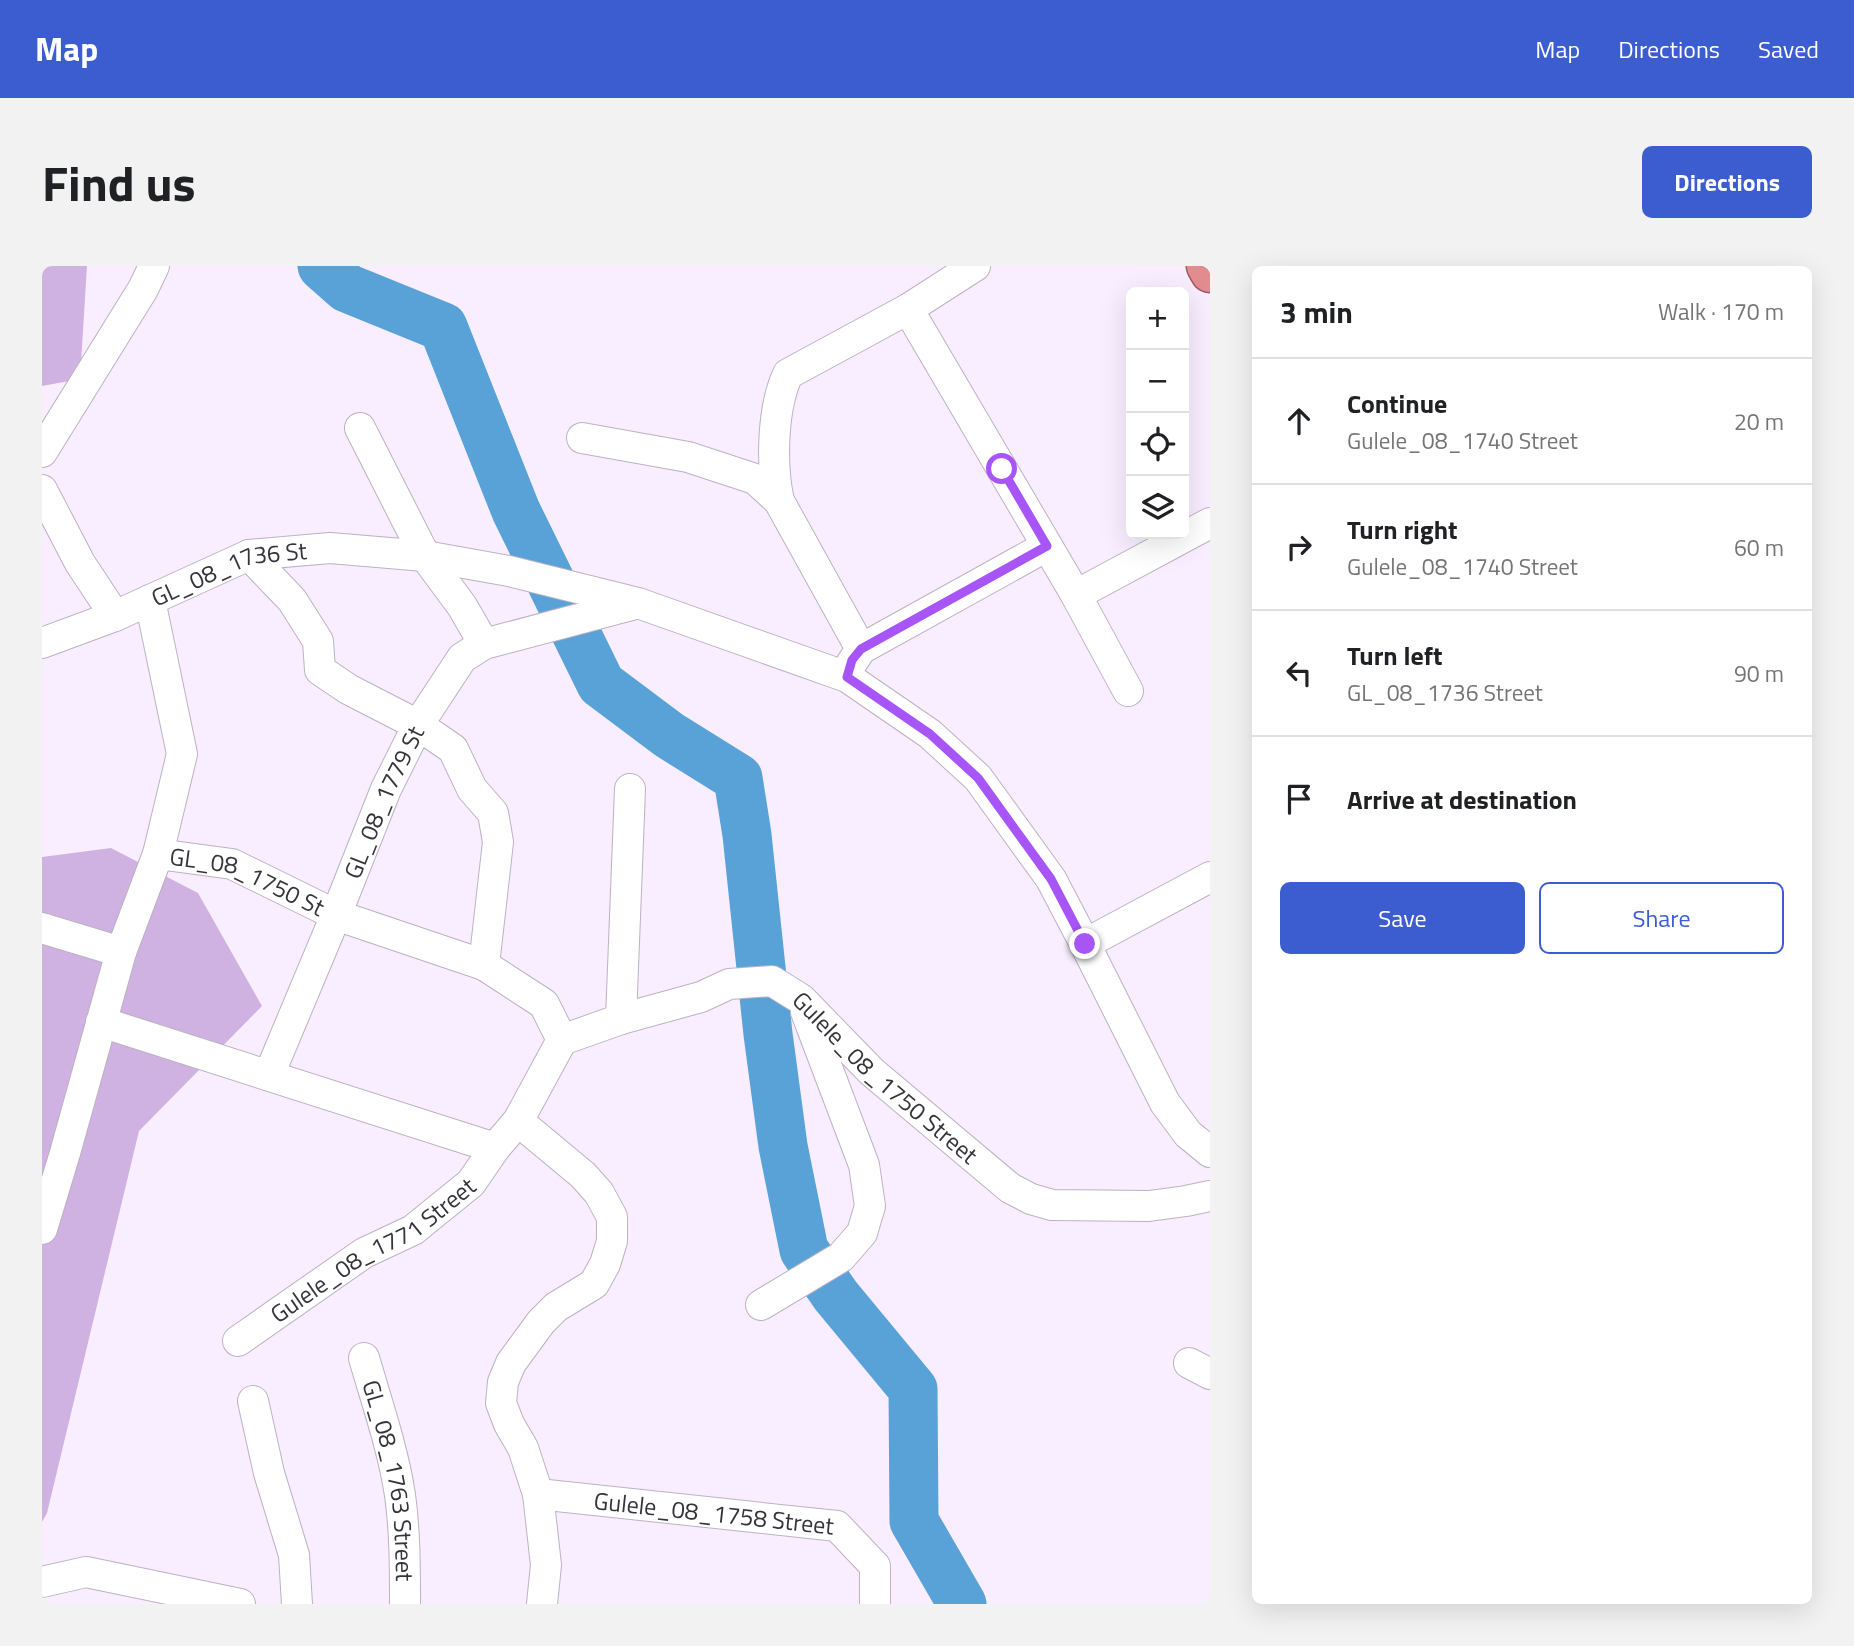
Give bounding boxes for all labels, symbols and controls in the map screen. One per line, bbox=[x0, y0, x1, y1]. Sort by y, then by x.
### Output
text: Map bbox=[35, 24, 98, 74]
text: Map bbox=[1535, 31, 1580, 67]
text: Directions bbox=[1618, 31, 1720, 67]
text: Saved bbox=[1758, 31, 1819, 67]
text: Find us bbox=[42, 145, 196, 220]
button: Directions bbox=[1642, 146, 1812, 218]
map controls bbox=[1126, 287, 1189, 539]
button: + bbox=[1126, 287, 1189, 350]
text: 3 min bbox=[1280, 289, 1353, 335]
text: Walk · 170 m bbox=[1658, 294, 1784, 329]
button: − bbox=[1126, 350, 1189, 413]
text: Continue bbox=[1347, 384, 1447, 423]
icon: ahead bbox=[1280, 402, 1318, 440]
text: 20 m bbox=[1734, 404, 1784, 439]
button: locate bbox=[1126, 413, 1189, 476]
text: Gulele_08_1740 Street bbox=[1347, 423, 1578, 458]
route start bbox=[986, 453, 1017, 484]
button: layers bbox=[1126, 476, 1189, 539]
text: Turn right bbox=[1347, 510, 1458, 549]
icon: right bbox=[1280, 528, 1318, 566]
text: 60 m bbox=[1734, 530, 1784, 565]
street label: GL_08_1736 St bbox=[145, 532, 309, 615]
text: Gulele_08_1740 Street bbox=[1347, 549, 1578, 584]
text: Turn left bbox=[1347, 636, 1442, 675]
icon: left bbox=[1280, 654, 1318, 692]
text: 90 m bbox=[1734, 656, 1784, 691]
text: GL_08_1736 Street bbox=[1347, 675, 1543, 710]
street label: GL_08_1779 St bbox=[334, 719, 433, 884]
icon: arrive bbox=[1280, 780, 1318, 818]
text: Arrive at destination bbox=[1347, 780, 1577, 819]
street label: GL_08_1750 St bbox=[168, 838, 331, 925]
button: Save bbox=[1280, 882, 1525, 954]
button: Share bbox=[1539, 882, 1784, 954]
route end bbox=[1069, 928, 1100, 959]
street label: Gulele_08_1750 Street bbox=[784, 983, 987, 1172]
street label: Gulele_08_1771 Street bbox=[262, 1168, 484, 1331]
street label: GL_08_1763 Street bbox=[353, 1375, 423, 1582]
street label: Gulele_08_1758 Street bbox=[592, 1482, 836, 1544]

